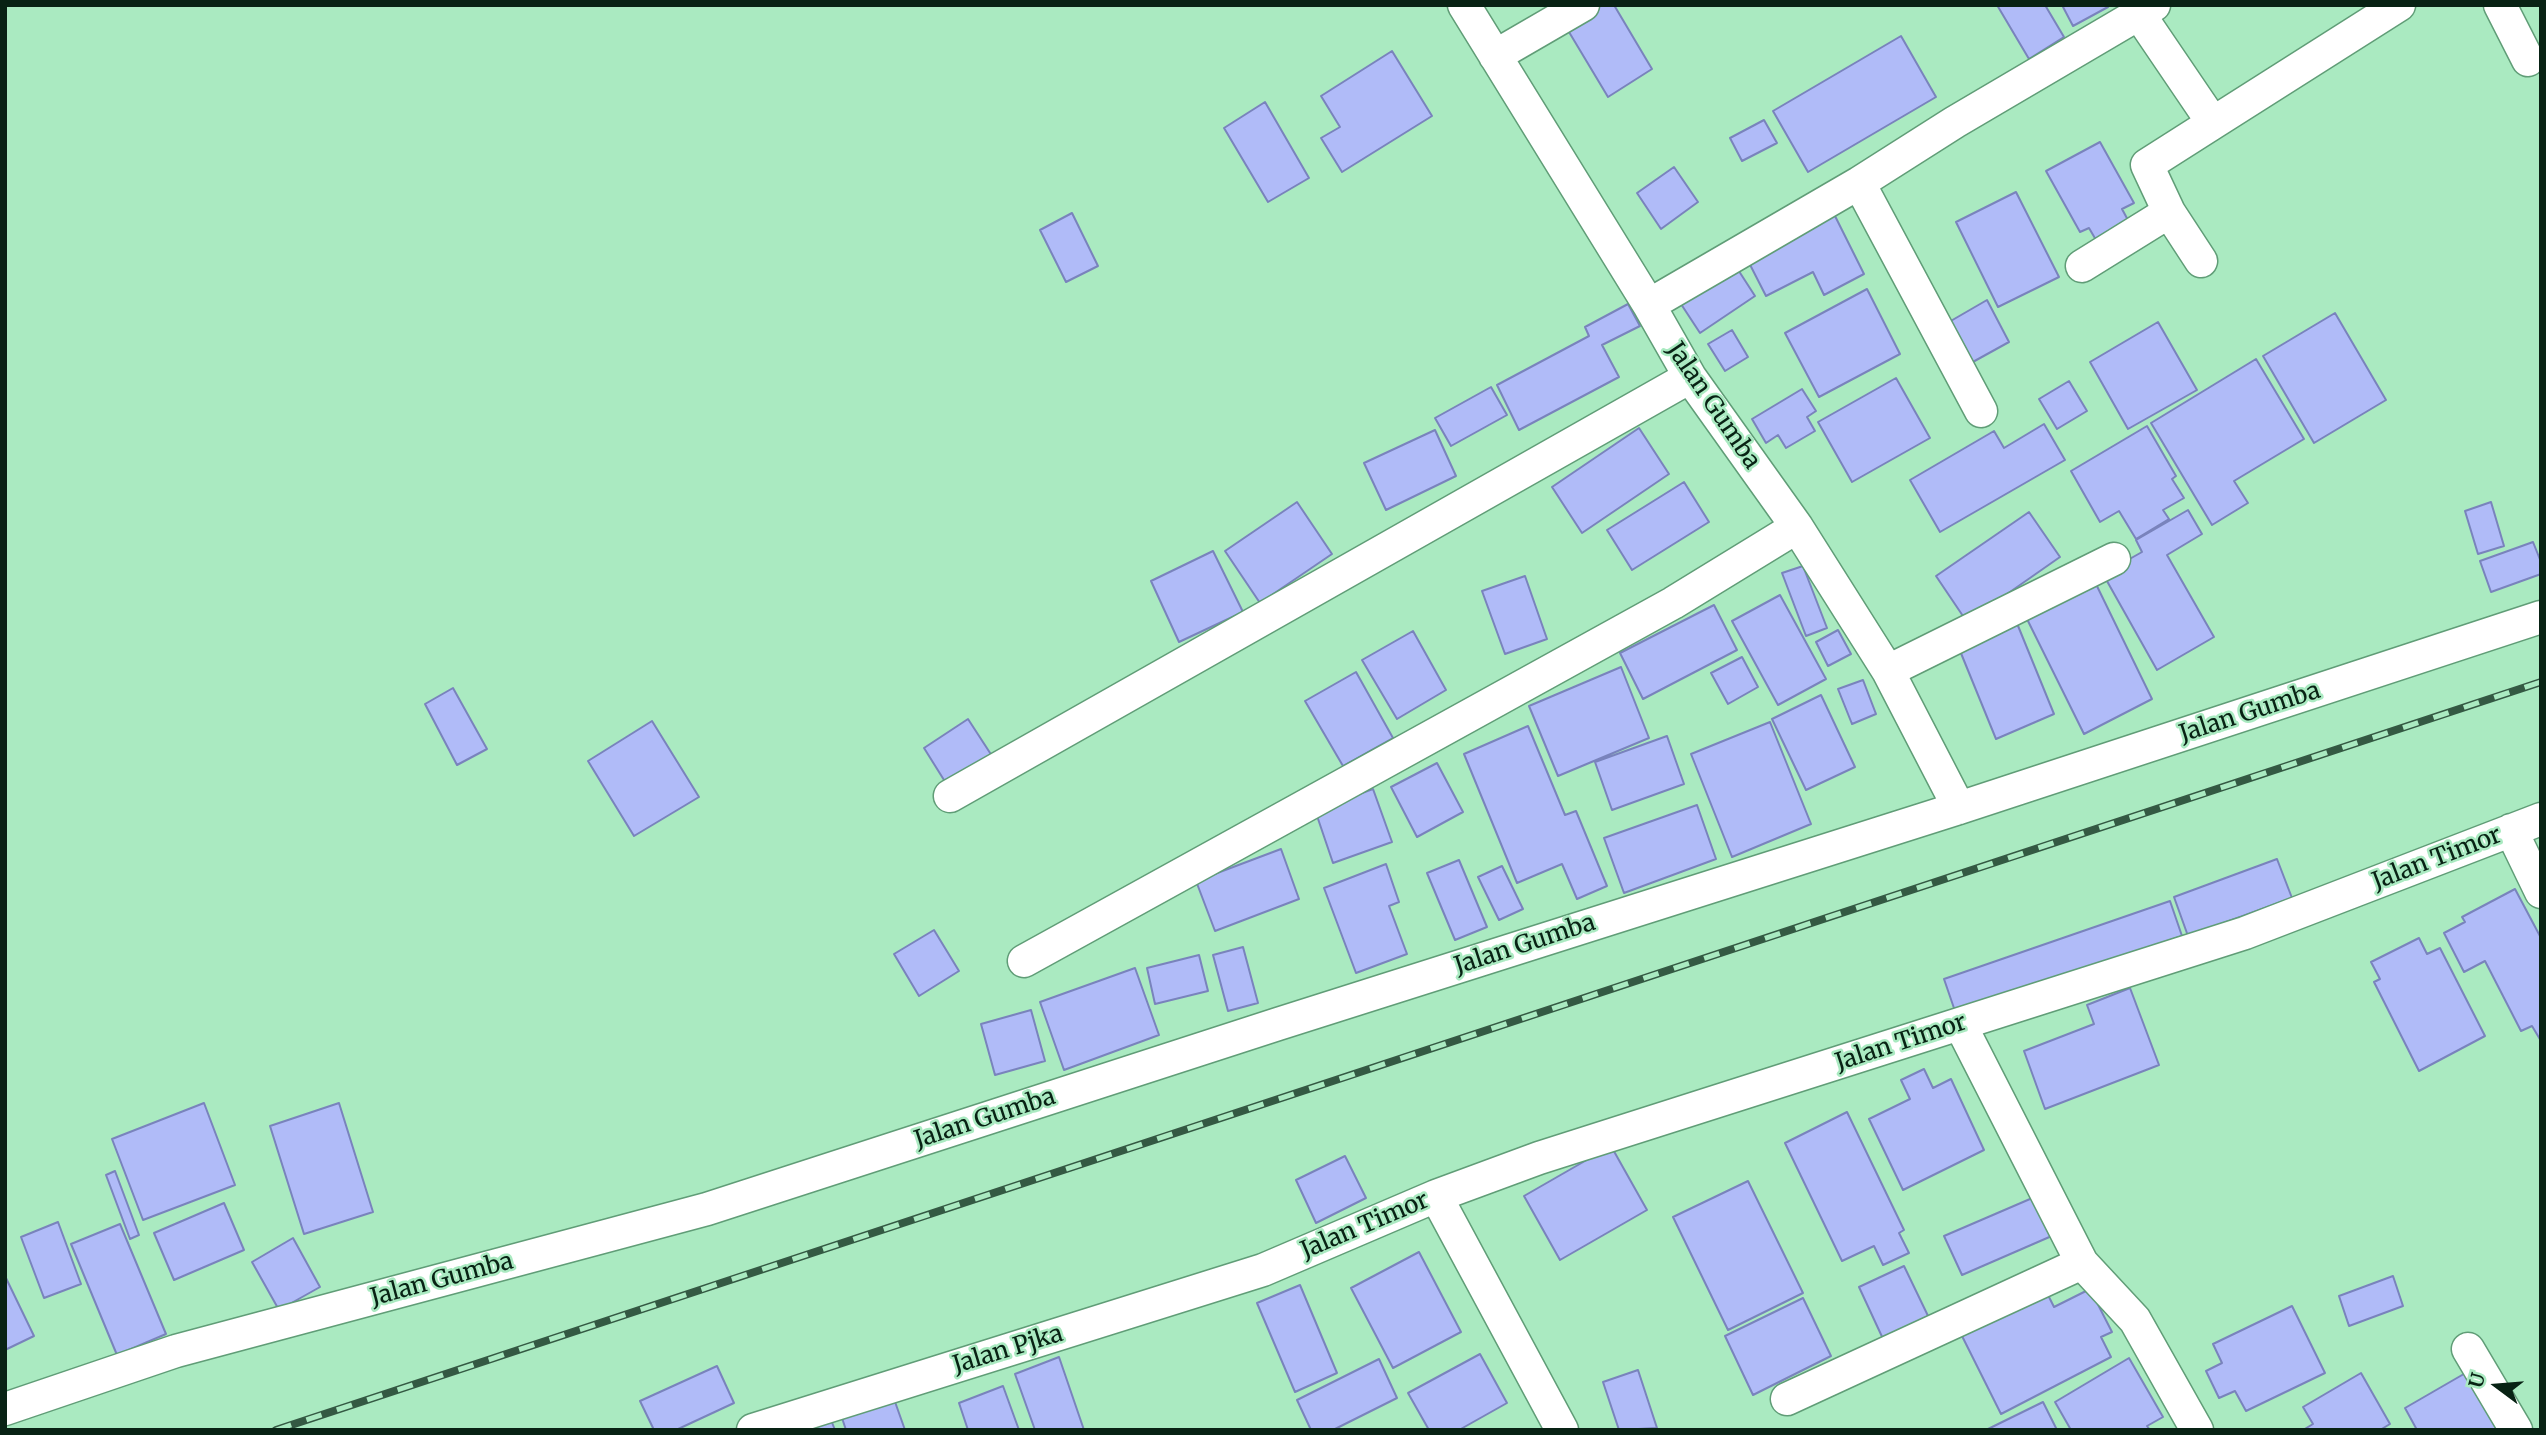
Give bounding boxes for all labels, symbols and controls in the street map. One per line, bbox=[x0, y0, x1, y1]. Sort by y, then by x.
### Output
street label: Jalan Gumba bbox=[1660, 337, 1766, 475]
street label: Jalan Gumba bbox=[2176, 677, 2324, 749]
street label: Jalan Timor bbox=[2368, 821, 2506, 897]
street label: Jalan Gumba bbox=[1451, 909, 1599, 981]
street label: Jalan Timor bbox=[1832, 1008, 1970, 1078]
street label: Jalan Gumba bbox=[911, 1083, 1059, 1155]
street label: Jalan Timor bbox=[1297, 1186, 1433, 1266]
street label: Jalan Gumba bbox=[368, 1247, 516, 1313]
street label: Jalan Pjka bbox=[949, 1320, 1067, 1380]
north arrow bbox=[2462, 1351, 2532, 1421]
text: U bbox=[2463, 1370, 2490, 1390]

